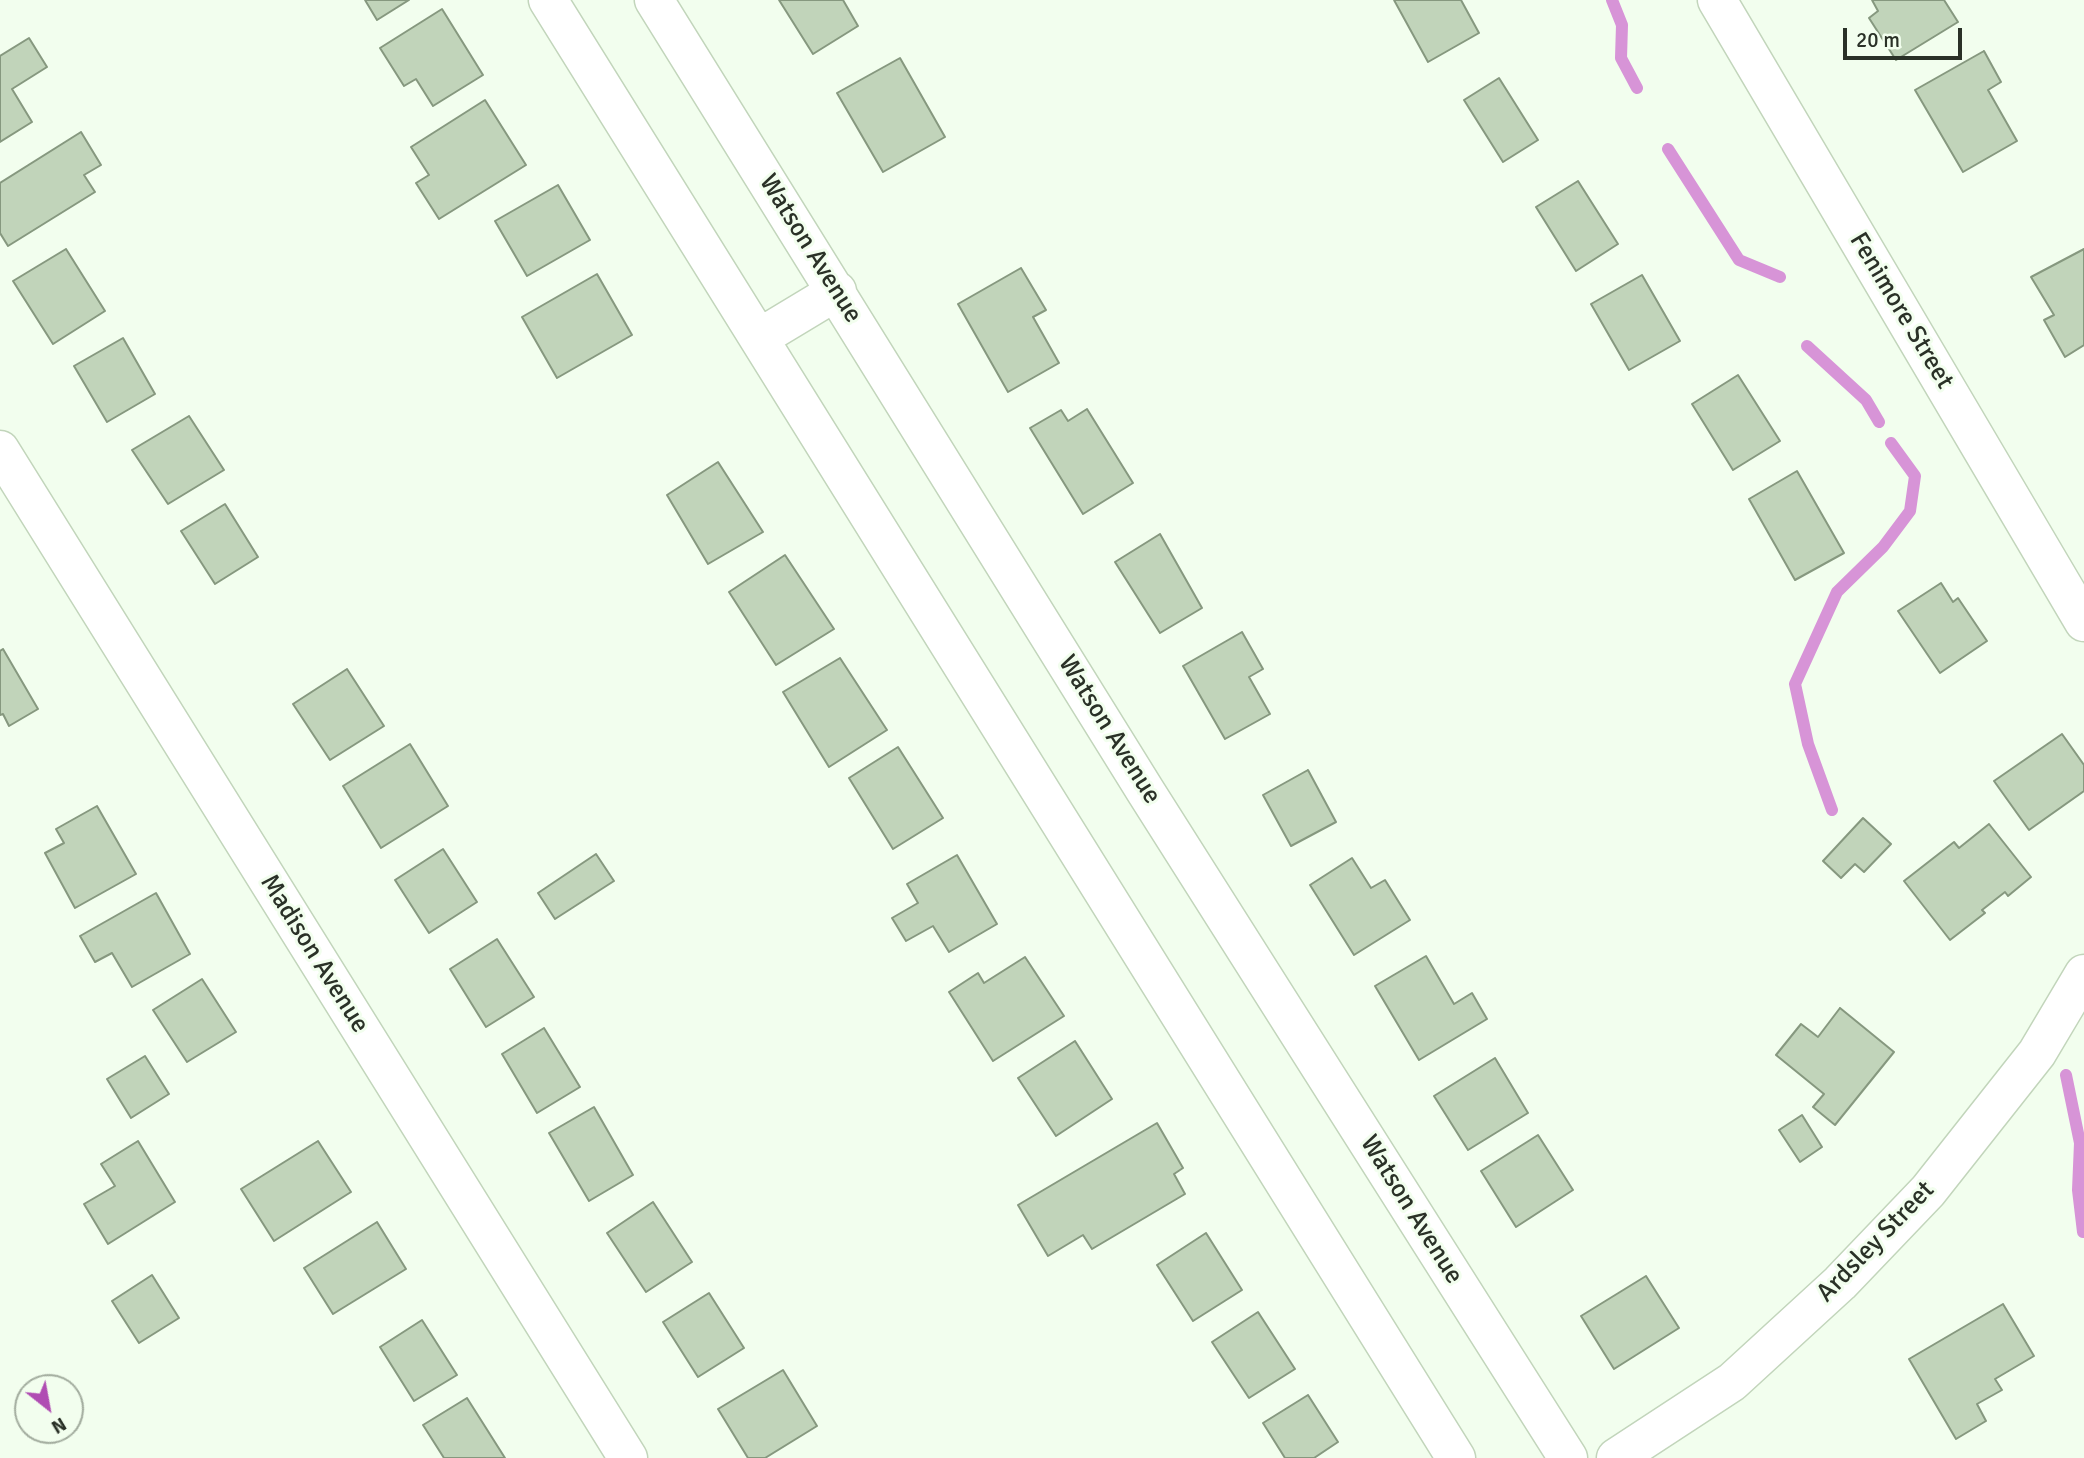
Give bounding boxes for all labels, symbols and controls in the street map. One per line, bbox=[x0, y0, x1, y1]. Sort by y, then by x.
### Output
scale bar bbox=[1846, 14, 1965, 58]
text: 20 m bbox=[1856, 27, 1900, 53]
street label: Watson Avenue bbox=[752, 169, 868, 329]
street label: Fenimore Street bbox=[1842, 227, 1960, 395]
street label: Watson Avenue bbox=[1051, 650, 1167, 810]
street label: Madison Avenue bbox=[253, 869, 375, 1039]
street label: Watson Avenue bbox=[1353, 1130, 1469, 1290]
street label: Ardsley Street bbox=[1811, 1175, 1941, 1309]
north arrow bbox=[14, 1374, 84, 1444]
text: N bbox=[47, 1412, 71, 1439]

